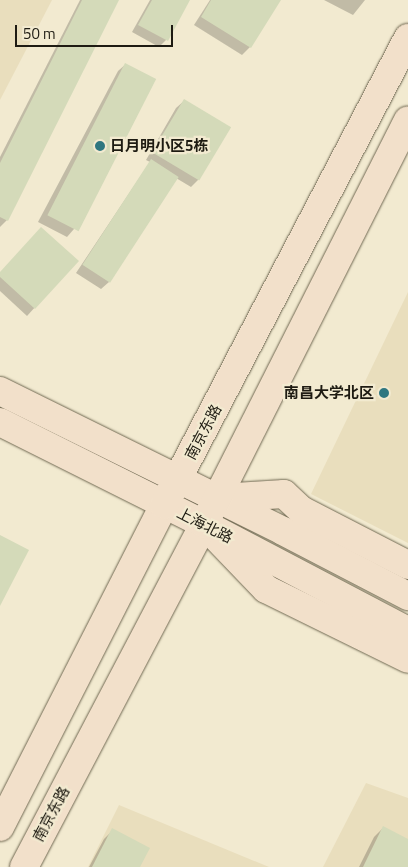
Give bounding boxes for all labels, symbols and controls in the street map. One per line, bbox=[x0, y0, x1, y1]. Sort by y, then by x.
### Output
scale bar bbox=[18, 15, 175, 47]
text: 50 m bbox=[23, 22, 56, 45]
place label: 日月明小区5栋 bbox=[110, 137, 208, 155]
marker: 日月明小区5栋 bbox=[94, 140, 106, 152]
place label: 南昌大学北区 bbox=[284, 384, 374, 402]
marker: 南昌大学北区 bbox=[378, 387, 390, 399]
street label: 南京东路 bbox=[181, 401, 225, 463]
street label: 上海北路 bbox=[174, 503, 236, 547]
street label: 南京东路 bbox=[29, 783, 73, 845]

